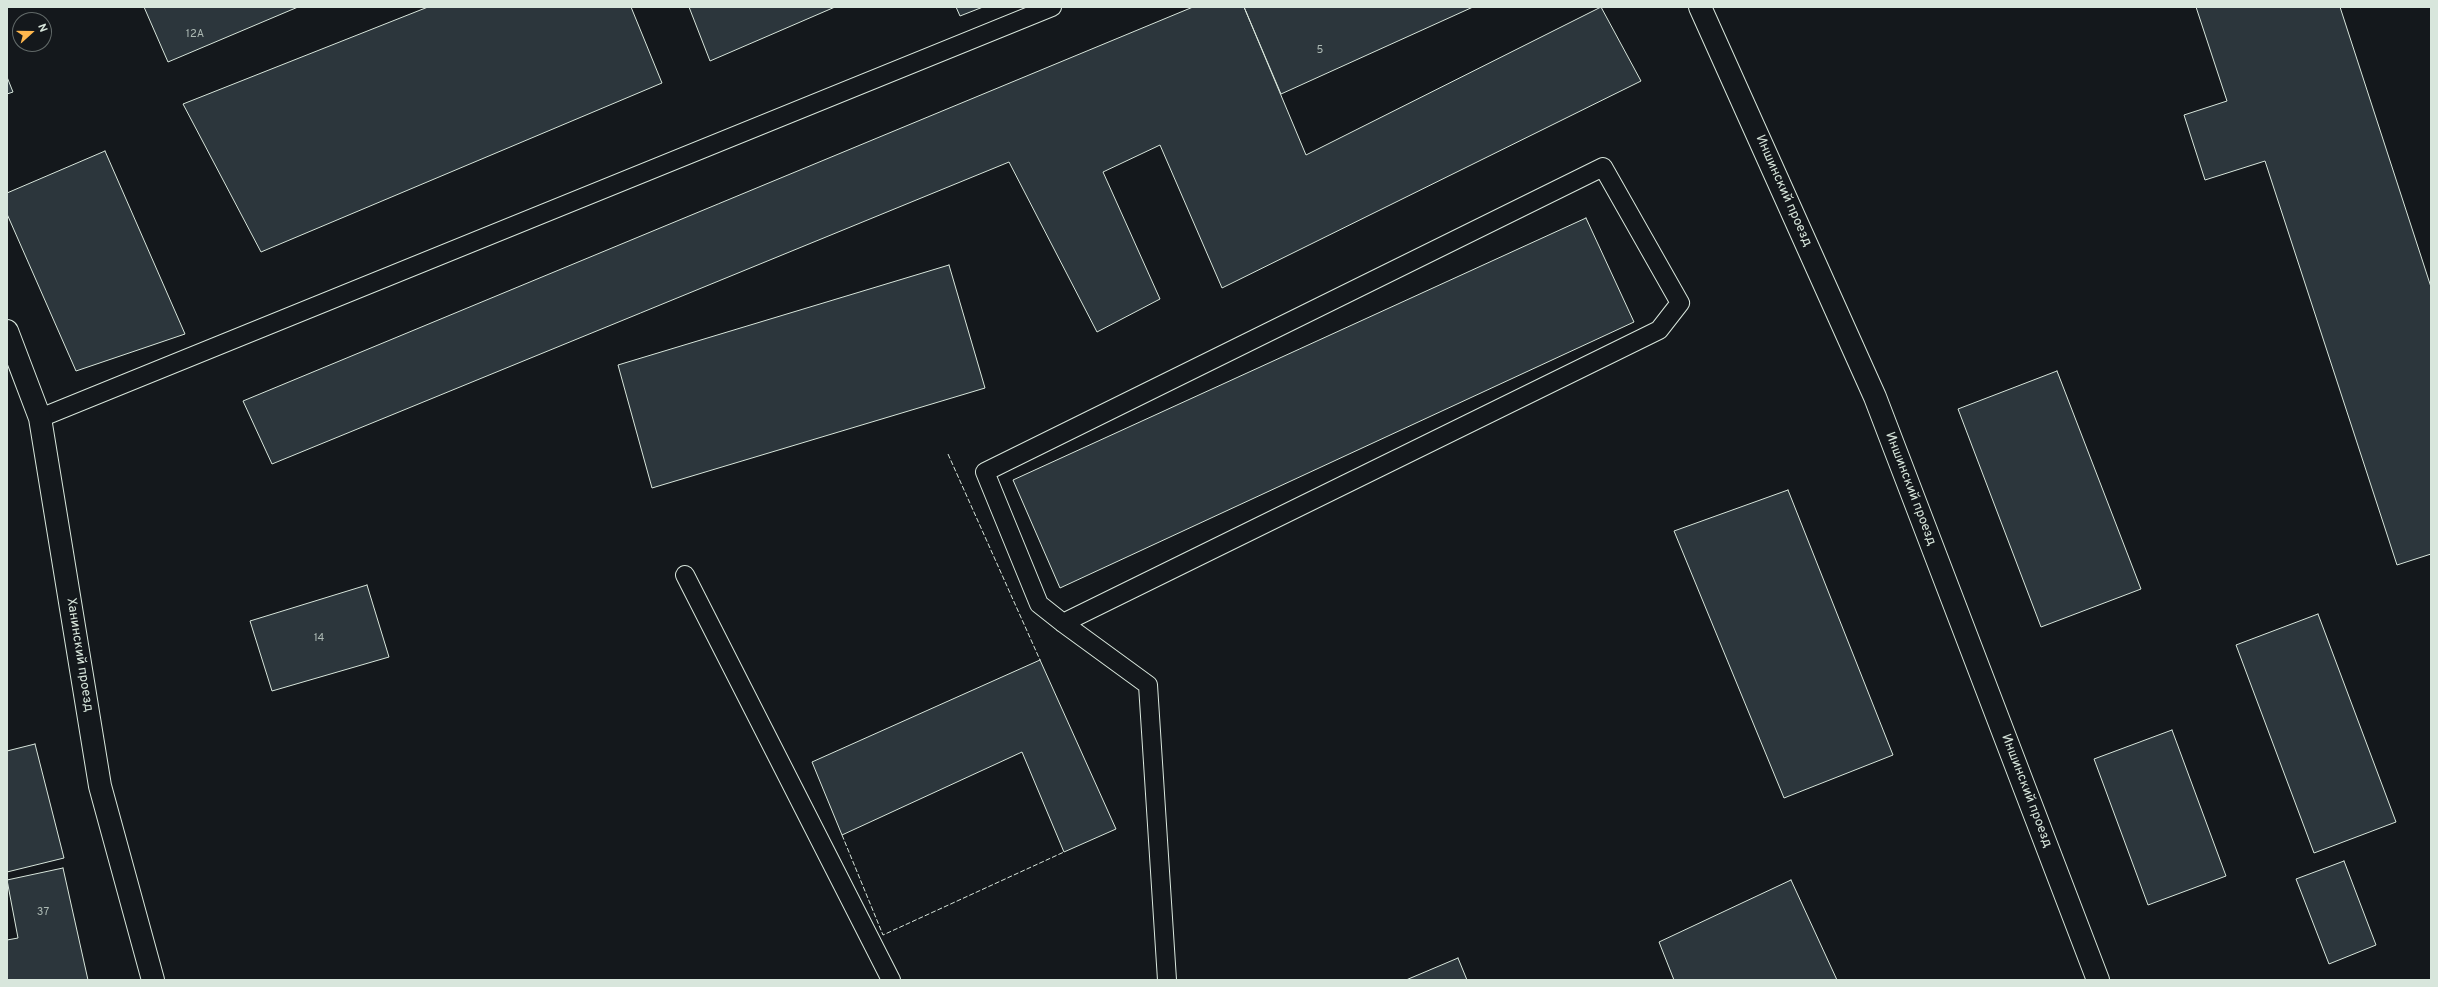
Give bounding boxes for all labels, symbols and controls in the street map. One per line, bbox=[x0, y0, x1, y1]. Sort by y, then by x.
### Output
north arrow bbox=[12, 12, 52, 52]
text: N bbox=[34, 22, 50, 34]
house number: 12А bbox=[186, 28, 204, 42]
house number: 5 bbox=[1317, 44, 1323, 58]
street label: Иншинский проезд bbox=[1751, 133, 1815, 249]
street label: Иншинский проезд bbox=[1881, 430, 1939, 548]
street label: Ханинский проезд bbox=[62, 597, 96, 713]
house number: 14 bbox=[314, 632, 324, 646]
street label: Иншинский проезд bbox=[1997, 732, 2055, 850]
house number: 37 bbox=[37, 906, 49, 920]

